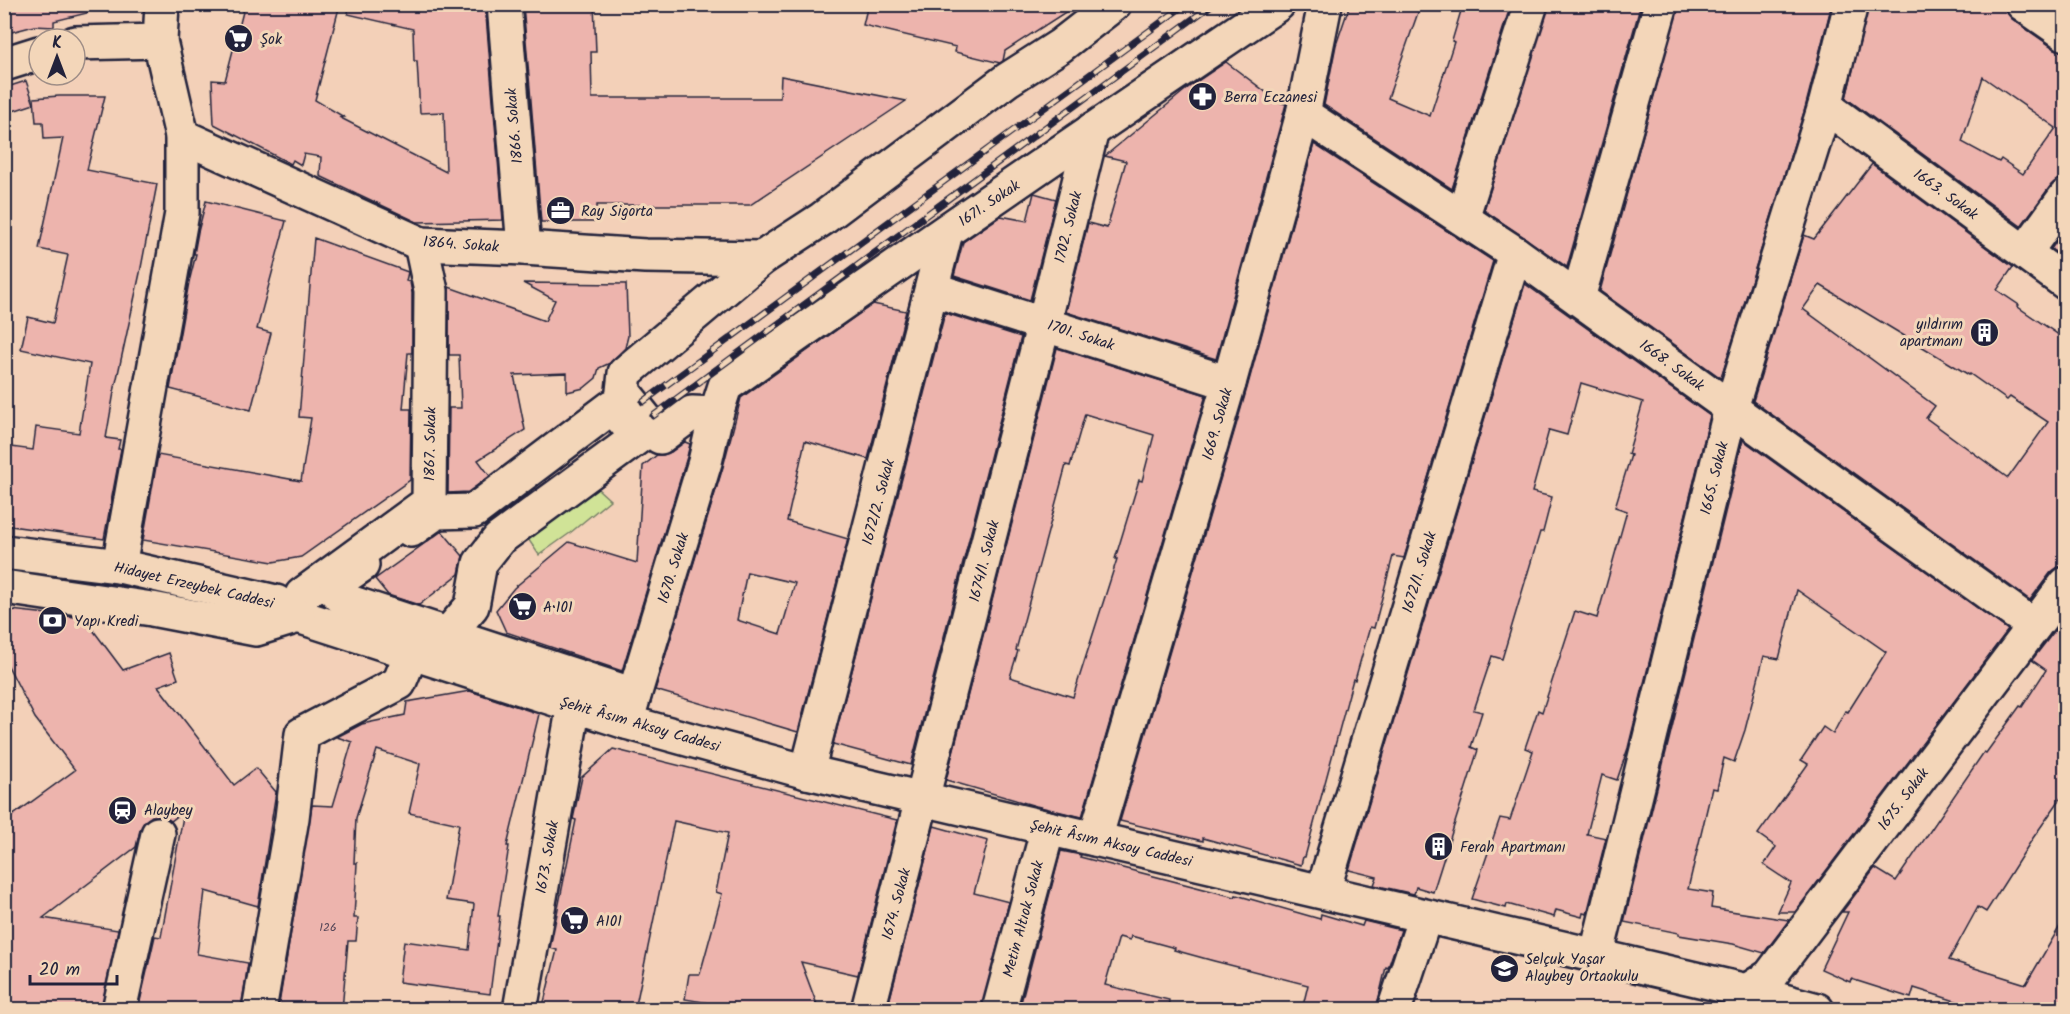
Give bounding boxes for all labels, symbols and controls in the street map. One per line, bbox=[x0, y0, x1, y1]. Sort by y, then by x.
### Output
supermarket icon: Şok bbox=[223, 23, 255, 55]
north arrow bbox=[27, 27, 87, 87]
place label: Şok bbox=[260, 28, 283, 52]
text: K bbox=[52, 31, 62, 56]
pharmacy icon: Berra Eczanesi bbox=[1187, 81, 1219, 113]
street label: 1866. Sokak bbox=[500, 86, 530, 165]
place label: Berra Eczanesi bbox=[1224, 86, 1319, 110]
street label: 1663. Sokak bbox=[1908, 163, 1984, 227]
street label: 1671. Sokak bbox=[954, 174, 1026, 233]
street label: 1702. Sokak bbox=[1048, 188, 1090, 266]
office icon: Ray Sigorta bbox=[544, 195, 576, 227]
place label: Ray Sigorta bbox=[581, 200, 653, 224]
street label: 1864. Sokak bbox=[422, 230, 501, 260]
place label: yıldırım apartmanı bbox=[1900, 313, 1963, 354]
street label: 1701. Sokak bbox=[1044, 314, 1118, 358]
building icon: yıldırım apartmanı bbox=[1968, 317, 2000, 349]
street label: 1668. Sokak bbox=[1634, 334, 1710, 398]
street label: 1669. Sokak bbox=[1196, 384, 1240, 463]
street label: 1867. Sokak bbox=[418, 406, 444, 481]
street label: 1665. Sokak bbox=[1694, 438, 1736, 517]
street label: 1672/2. Sokak bbox=[856, 456, 902, 548]
street label: 1674/1. Sokak bbox=[963, 517, 1007, 605]
street label: 1672/1. Sokak bbox=[1396, 528, 1444, 616]
street label: 1670. Sokak bbox=[652, 529, 696, 607]
street label: Hidayet Erzeybek Caddesi bbox=[112, 556, 277, 616]
supermarket icon: A•101 bbox=[506, 591, 538, 623]
place label: A•101 bbox=[543, 596, 573, 620]
bank icon: Yapı Kredi bbox=[37, 605, 69, 637]
place label: Yapı Kredi bbox=[74, 610, 140, 634]
street label: Şehit Âsım Aksoy Caddesi bbox=[557, 691, 724, 760]
street label: 1675. Sokak bbox=[1872, 762, 1936, 836]
station icon: Alaybey bbox=[107, 794, 139, 826]
place label: Alaybey bbox=[144, 799, 193, 823]
street label: Şehit Âsım Aksoy Caddesi bbox=[1027, 814, 1196, 875]
street label: 1673. Sokak bbox=[530, 818, 566, 896]
building icon: Ferah Apartmanı bbox=[1423, 831, 1455, 863]
place label: Ferah Apartmanı bbox=[1460, 836, 1566, 860]
street label: Metin Altıok Sokak bbox=[997, 857, 1051, 980]
street label: 1674. Sokak bbox=[876, 865, 918, 943]
supermarket icon: A101 bbox=[559, 905, 591, 937]
place label: A101 bbox=[596, 910, 622, 934]
house number: 126 bbox=[319, 918, 337, 937]
scale bar bbox=[30, 948, 117, 986]
place label: Selçuk Yaşar Alaybey Ortaokulu bbox=[1525, 948, 1638, 989]
school or university icon: Selçuk Yaşar Alaybey Ortaokulu bbox=[1488, 952, 1520, 984]
text: 20 m bbox=[39, 956, 80, 985]

